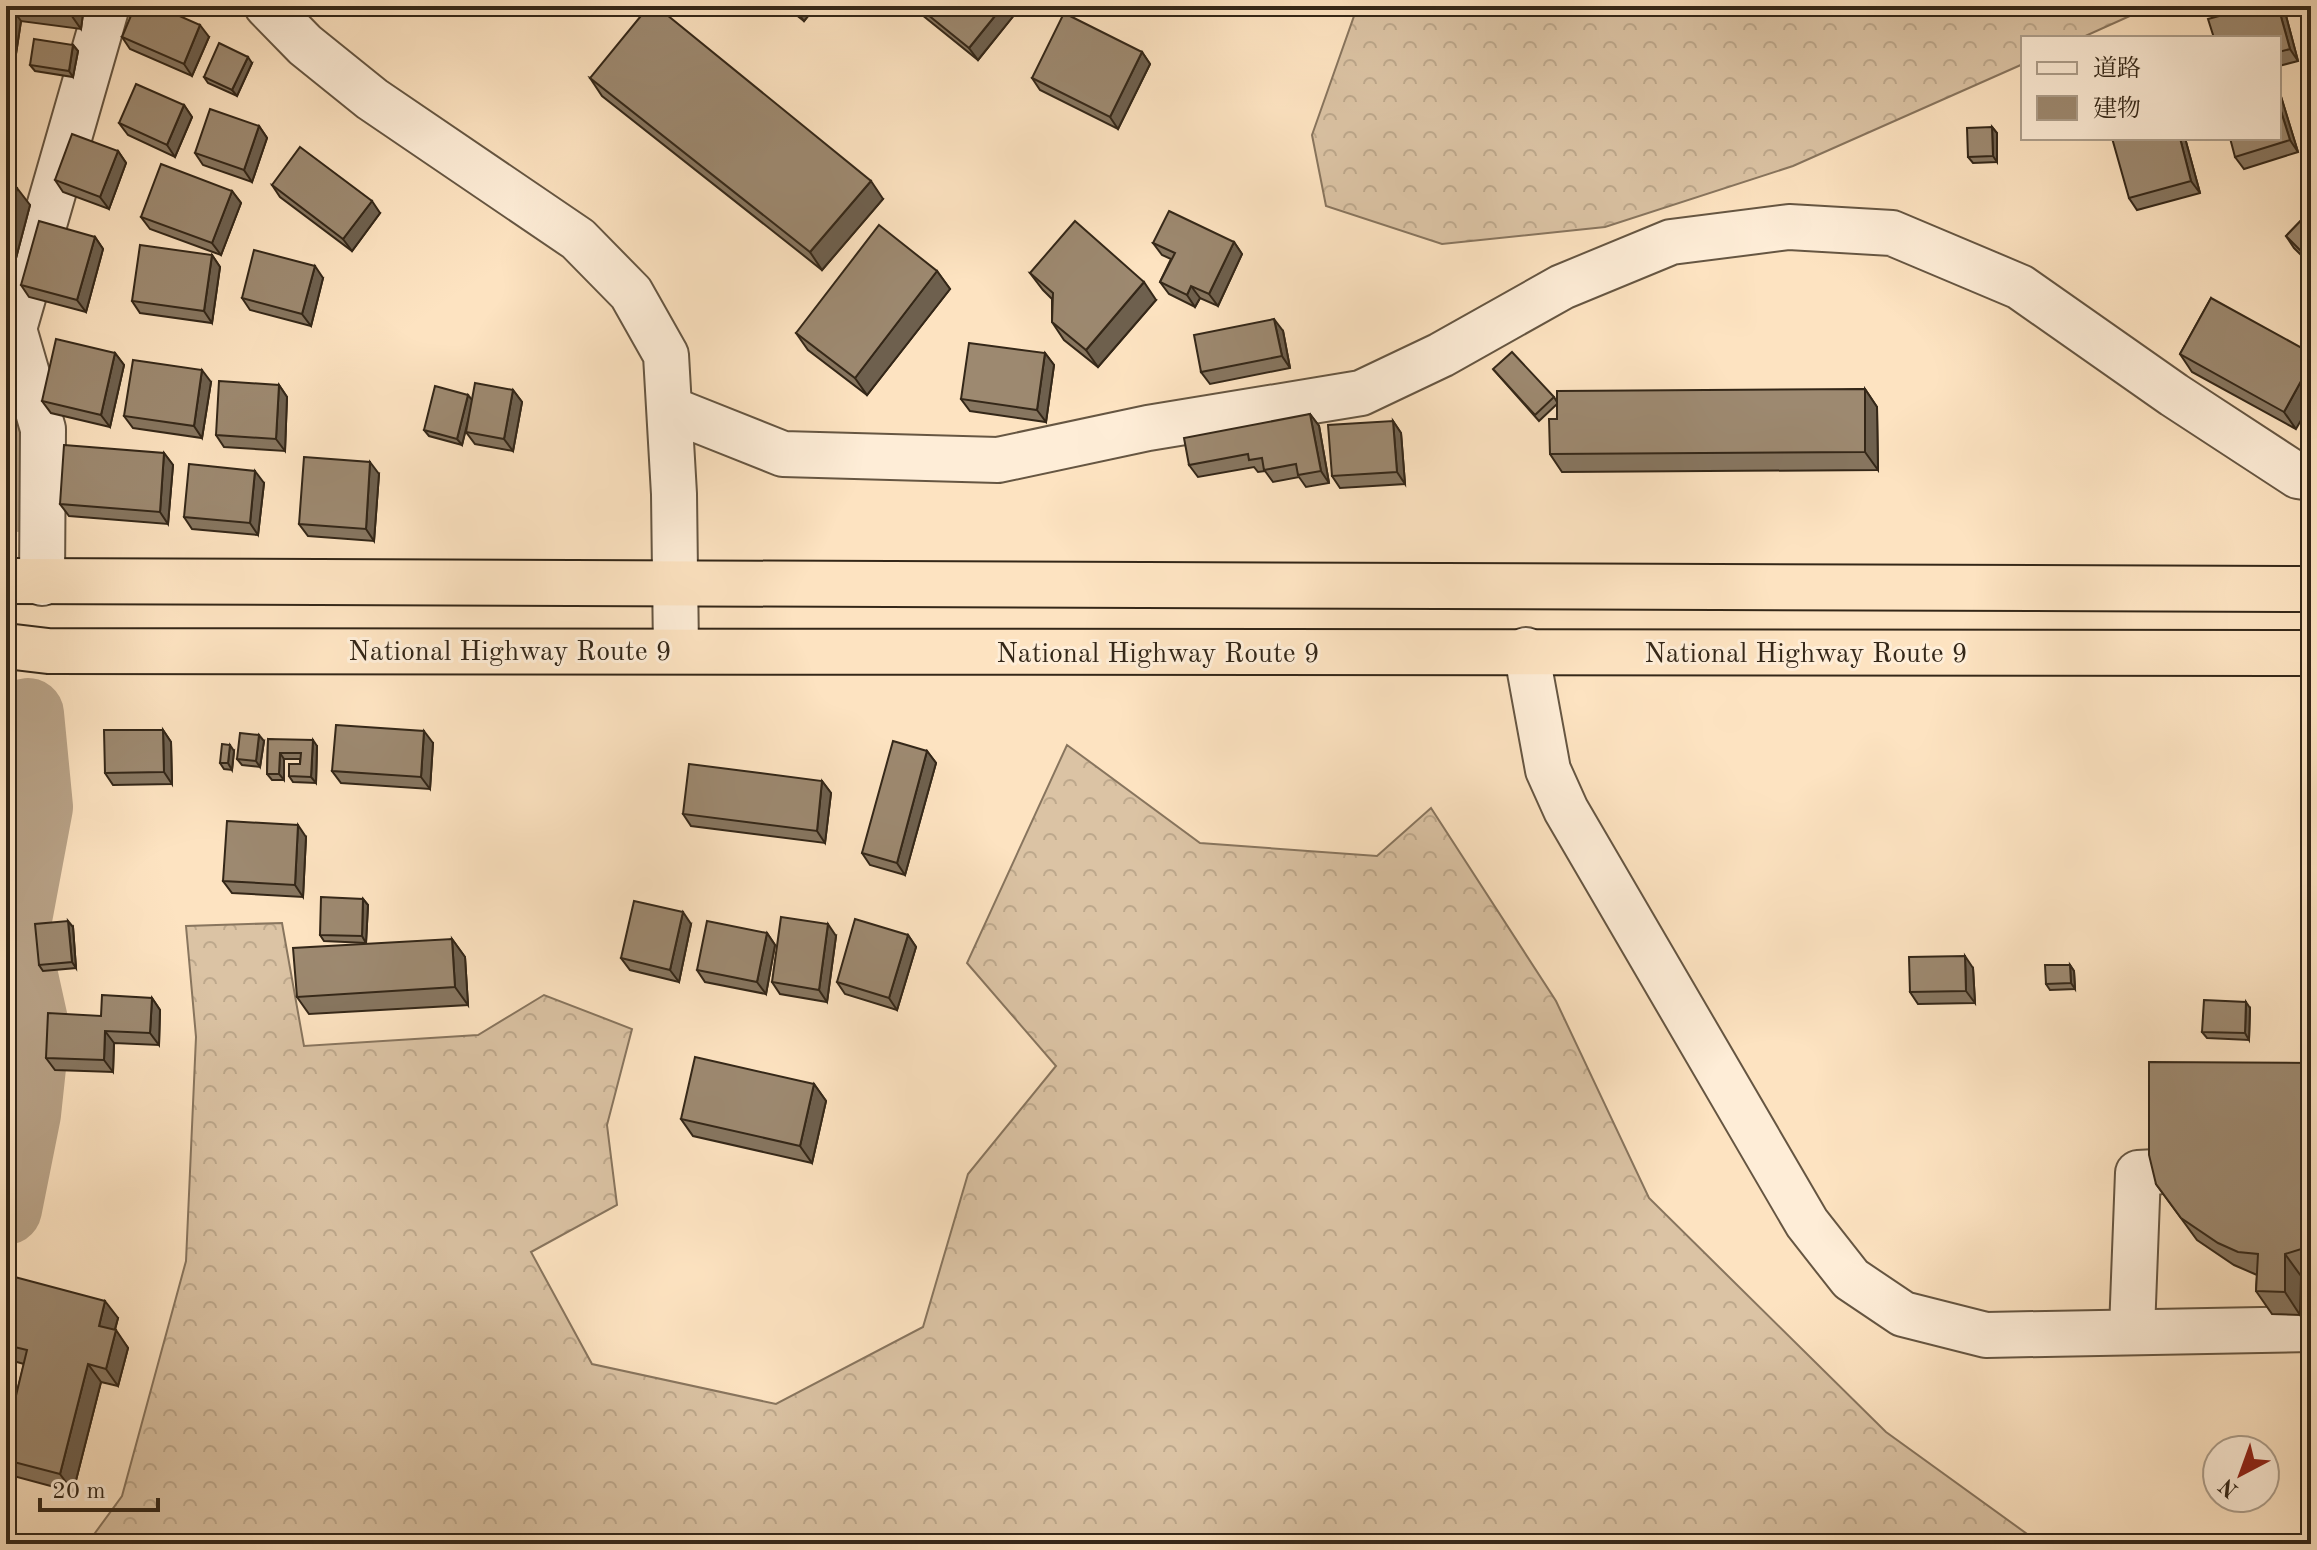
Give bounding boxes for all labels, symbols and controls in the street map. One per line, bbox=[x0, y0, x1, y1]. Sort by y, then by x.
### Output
legend bbox=[2021, 36, 2281, 140]
text: 道路 bbox=[2093, 55, 2141, 82]
text: 建物 bbox=[2093, 95, 2141, 122]
street label: National Highway Route 9 bbox=[348, 639, 672, 667]
street label: National Highway Route 9 bbox=[996, 641, 1320, 669]
street label: National Highway Route 9 bbox=[1644, 641, 1968, 669]
north arrow bbox=[2201, 1434, 2281, 1514]
scale bar bbox=[40, 1462, 158, 1512]
text: N bbox=[2215, 1474, 2243, 1501]
text: 20 m bbox=[52, 1480, 106, 1504]

